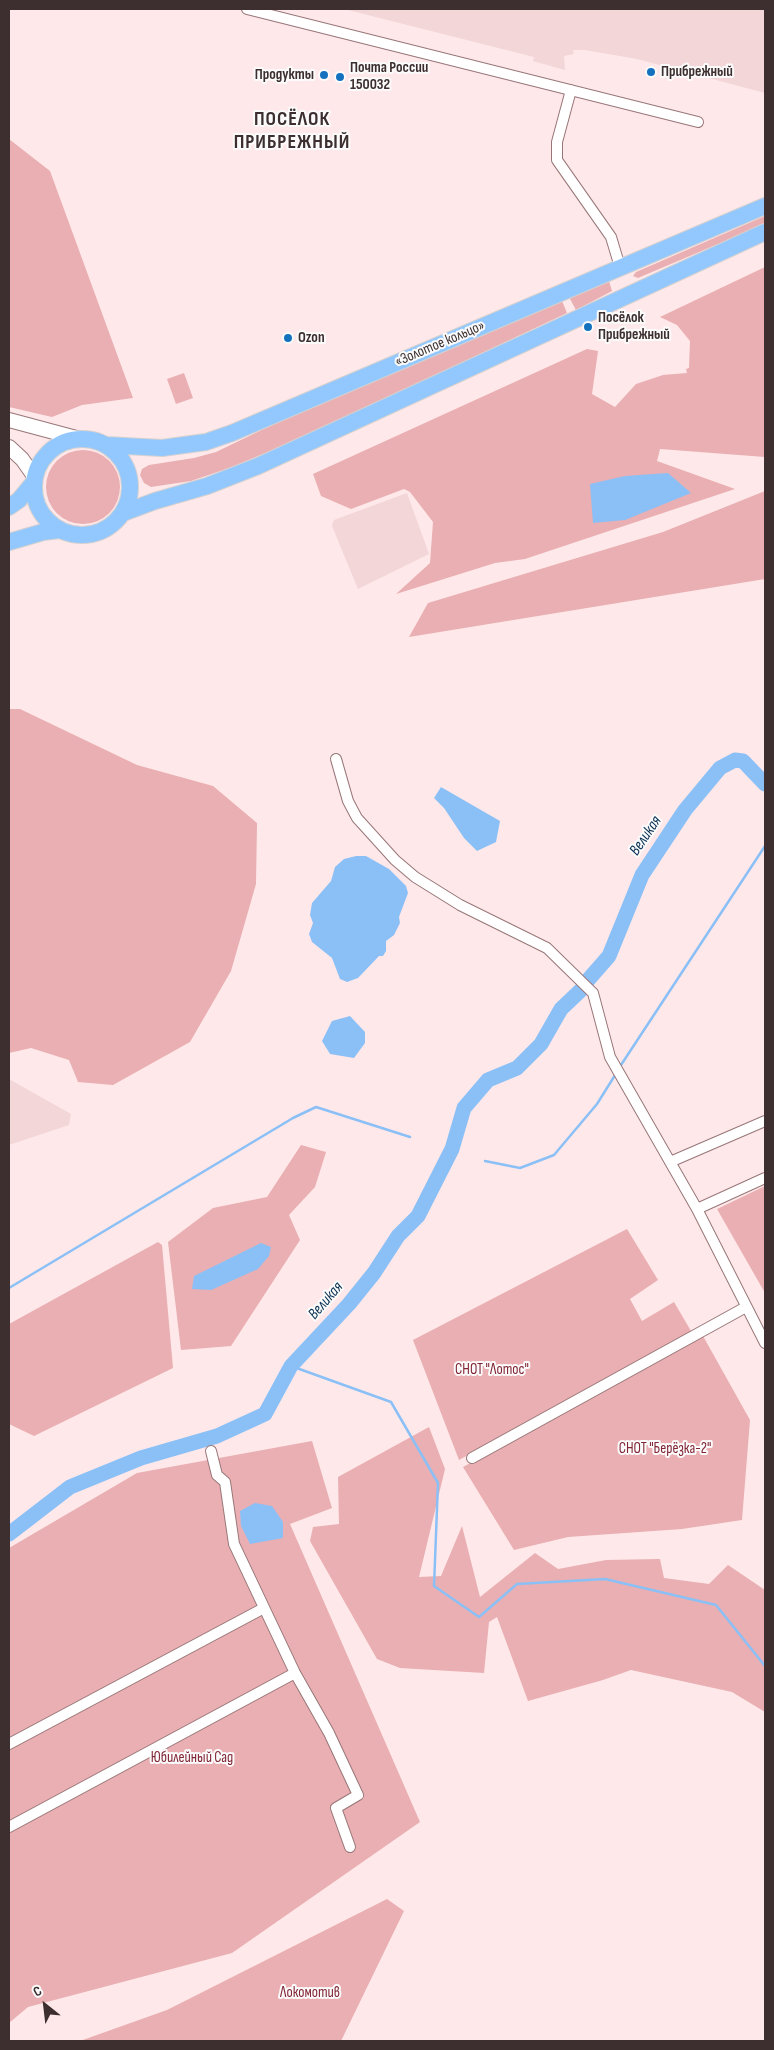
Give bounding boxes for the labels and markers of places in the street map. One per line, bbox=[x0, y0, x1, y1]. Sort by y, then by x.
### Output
place label: Почта России 150032 bbox=[350, 59, 428, 94]
place label: Прибрежный bbox=[661, 63, 733, 81]
place label: Продукты bbox=[255, 66, 314, 84]
marker: Прибрежный bbox=[645, 66, 657, 78]
marker: Продукты bbox=[318, 69, 330, 81]
marker: Почта России 150032 bbox=[334, 71, 346, 83]
place label: Посёлок Прибрежный bbox=[598, 309, 670, 344]
marker: Посёлок Прибрежный bbox=[582, 321, 594, 333]
place label: Ozon bbox=[298, 329, 325, 347]
marker: Ozon bbox=[282, 332, 294, 344]

